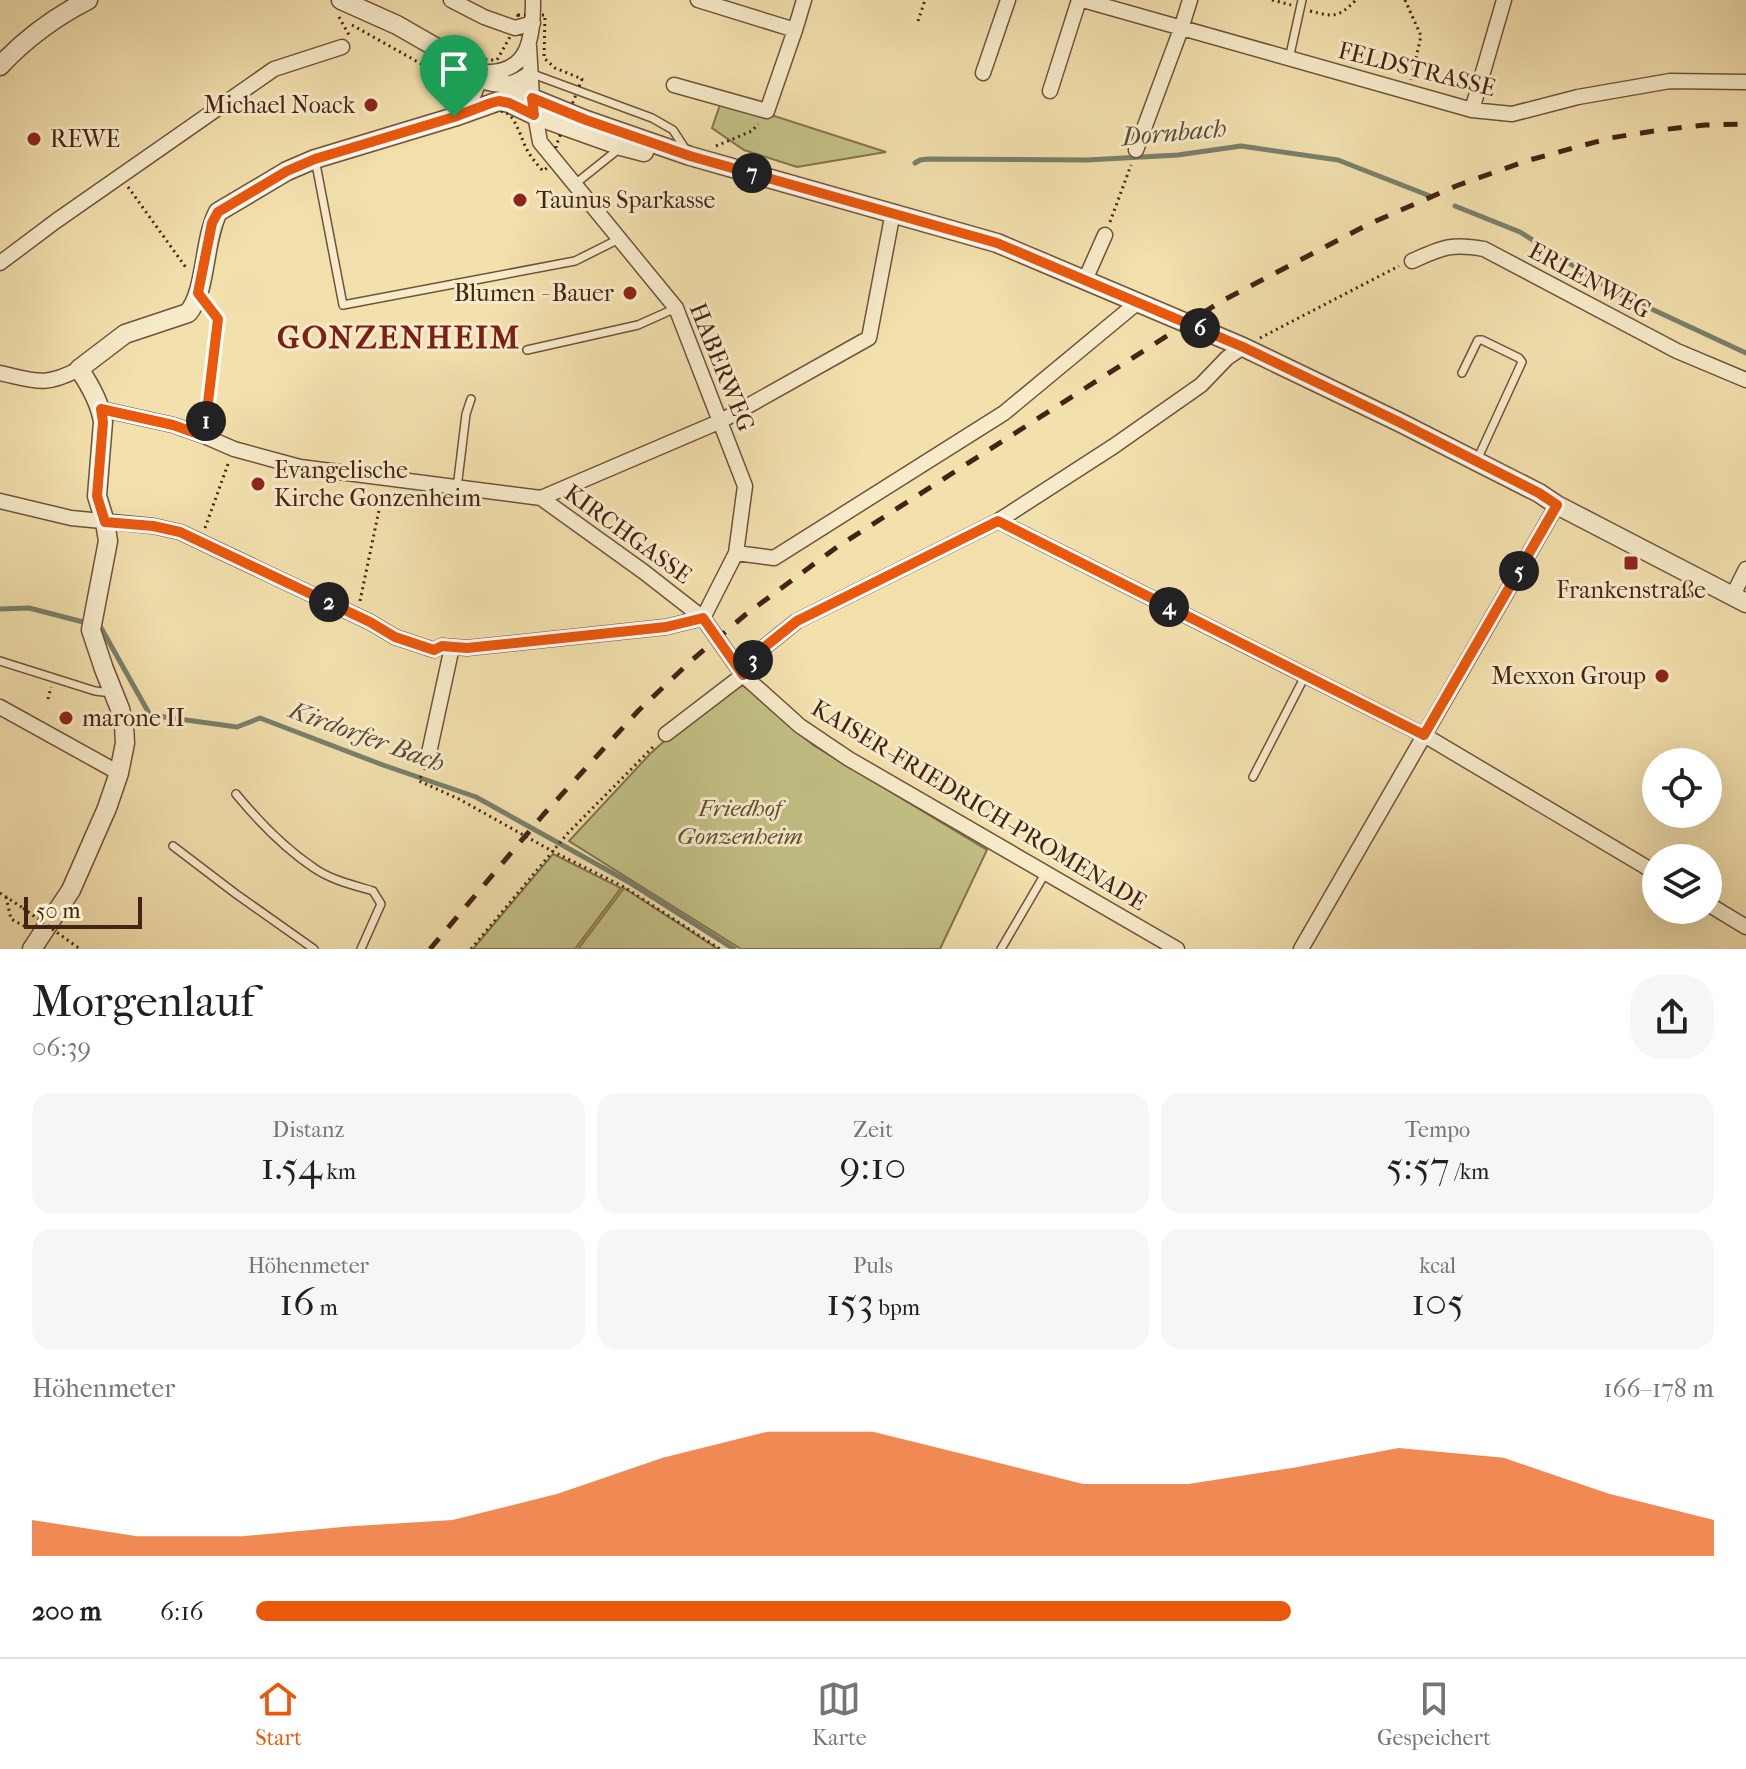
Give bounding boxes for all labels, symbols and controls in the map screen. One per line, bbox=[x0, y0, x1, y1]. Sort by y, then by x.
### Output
pin bbox=[420, 35, 488, 117]
street label: FELDSTRASSE bbox=[1335, 36, 1499, 102]
icon: arrive bbox=[432, 47, 476, 91]
place label: Michael Noack bbox=[204, 91, 356, 119]
marker: Michael Noack bbox=[362, 96, 380, 114]
water label: Dornbach bbox=[1119, 112, 1228, 153]
place label: REWE bbox=[50, 125, 120, 153]
marker: REWE bbox=[25, 130, 43, 148]
pin: 7 bbox=[732, 153, 772, 193]
text: 7 bbox=[747, 160, 757, 186]
place label: Taunus Sparkasse bbox=[536, 186, 716, 214]
marker: Taunus Sparkasse bbox=[511, 191, 529, 209]
street label: ERLENWEG bbox=[1524, 236, 1656, 324]
place label: Blumen - Bauer bbox=[454, 279, 615, 307]
marker: Blumen - Bauer bbox=[621, 284, 639, 302]
street label: HABERWEG bbox=[684, 299, 760, 435]
pin: 6 bbox=[1180, 308, 1220, 348]
text: 6 bbox=[1194, 315, 1206, 341]
district label: GONZENHEIM bbox=[277, 319, 521, 356]
pin: 1 bbox=[186, 401, 226, 441]
text: 1 bbox=[202, 408, 210, 434]
place label: Evangelische Kirche Gonzenheim bbox=[274, 456, 481, 512]
marker: Evangelische Kirche Gonzenheim bbox=[249, 475, 267, 493]
street label: KIRCHGASSE bbox=[559, 478, 697, 590]
pin: 5 bbox=[1499, 551, 1539, 591]
marker: Frankenstraße bbox=[1622, 554, 1640, 572]
text: 5 bbox=[1514, 558, 1524, 584]
place label: Frankenstraße bbox=[1556, 576, 1706, 604]
pin: 2 bbox=[309, 582, 349, 622]
pin: 4 bbox=[1149, 587, 1189, 627]
text: 2 bbox=[323, 589, 335, 615]
text: 4 bbox=[1163, 594, 1176, 620]
pin: 3 bbox=[733, 640, 773, 680]
text: 3 bbox=[748, 647, 758, 673]
place label: Mexxon Group bbox=[1491, 662, 1646, 690]
marker: Mexxon Group bbox=[1653, 667, 1671, 685]
water label: Kirdorfer Bach bbox=[283, 693, 449, 779]
street label: KAISER-FRIEDRICH-PROMENADE bbox=[806, 694, 1152, 916]
place label: marone II bbox=[82, 704, 185, 732]
marker: marone II bbox=[57, 709, 75, 727]
map controls bbox=[1642, 748, 1722, 924]
button: locate bbox=[1642, 748, 1722, 828]
park label: Friedhof Gonzenheim bbox=[677, 794, 803, 850]
button: layers bbox=[1642, 844, 1722, 924]
scale bar bbox=[24, 893, 142, 929]
text: 50 m bbox=[36, 898, 81, 924]
button: share bbox=[1630, 975, 1714, 1059]
text: Morgenlauf bbox=[32, 976, 255, 1027]
text: 06:39 bbox=[32, 1032, 91, 1063]
text: Distanz bbox=[272, 1117, 344, 1143]
text: Zeit bbox=[853, 1117, 893, 1143]
text: Tempo bbox=[1405, 1117, 1470, 1143]
text: 1.54 bbox=[261, 1143, 322, 1189]
text: 9:10 bbox=[840, 1143, 906, 1189]
text: 5:57 bbox=[1386, 1143, 1450, 1189]
text: km bbox=[322, 1159, 356, 1185]
text: /km bbox=[1450, 1159, 1489, 1185]
text: Höhenmeter bbox=[248, 1253, 369, 1279]
text: Puls bbox=[853, 1253, 893, 1279]
text: kcal bbox=[1419, 1253, 1456, 1279]
text: 16 bbox=[279, 1279, 315, 1325]
text: 153 bbox=[826, 1279, 874, 1325]
text: 105 bbox=[1411, 1279, 1464, 1325]
text: m bbox=[315, 1295, 338, 1321]
text: bpm bbox=[874, 1295, 920, 1321]
text: Höhenmeter bbox=[32, 1373, 175, 1404]
text: 166–178 m bbox=[1603, 1373, 1714, 1404]
text: 200 m bbox=[32, 1596, 101, 1627]
text: 6:16 bbox=[160, 1596, 204, 1627]
tab: Start bbox=[255, 1677, 302, 1751]
tab: Karte bbox=[812, 1677, 867, 1751]
tab: Gespeichert bbox=[1377, 1677, 1491, 1751]

